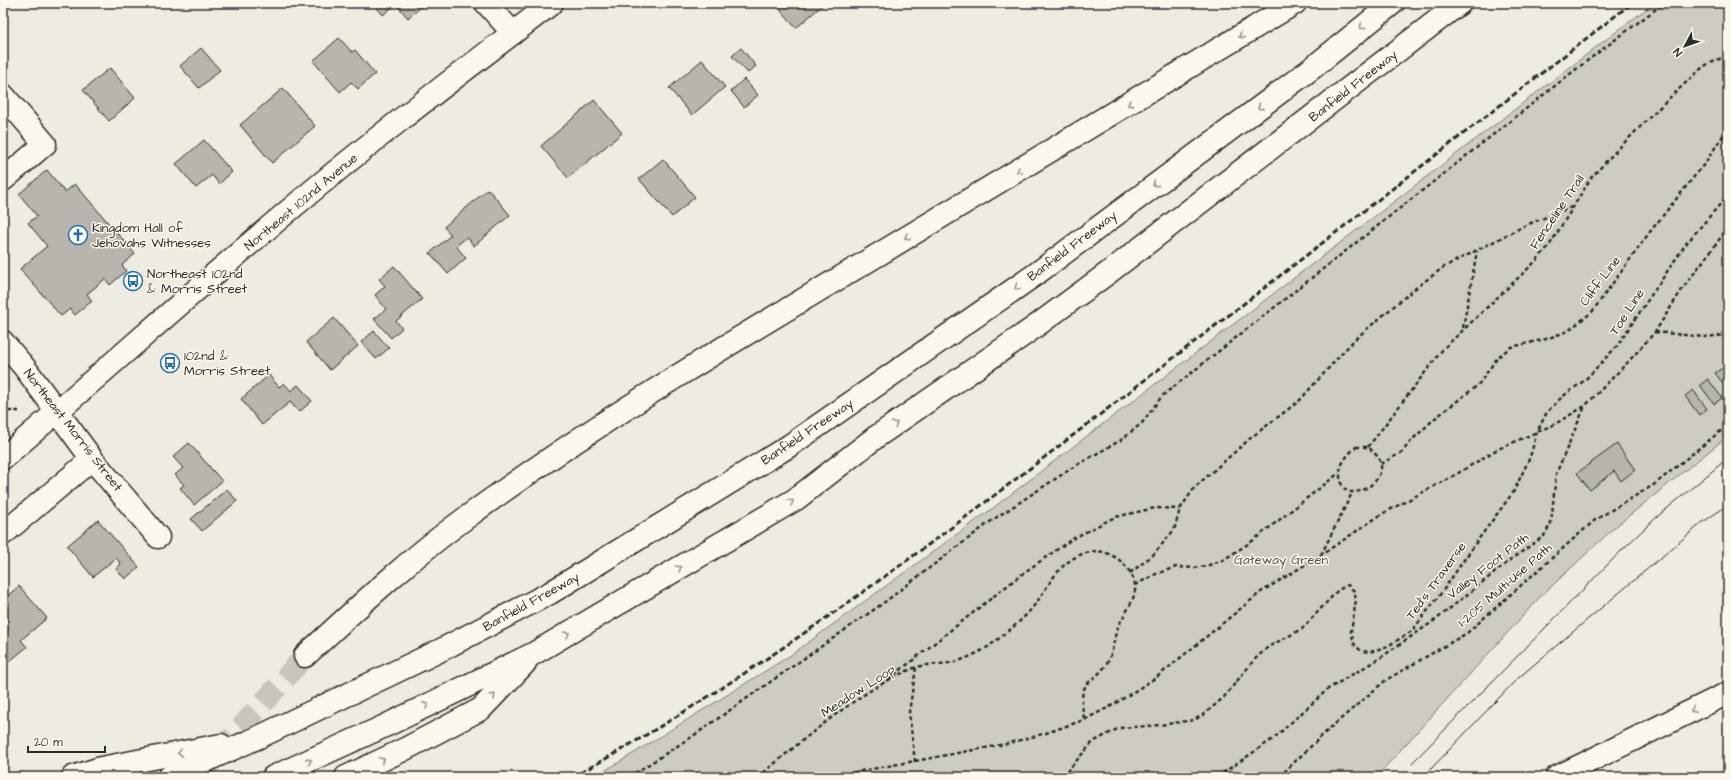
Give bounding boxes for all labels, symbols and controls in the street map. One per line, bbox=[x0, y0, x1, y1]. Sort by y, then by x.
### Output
one-way arrow bbox=[1360, 23, 1367, 30]
north arrow bbox=[1665, 26, 1705, 66]
one-way arrow bbox=[1238, 31, 1245, 39]
text: N bbox=[1670, 45, 1686, 60]
street label: Banfield Freeway bbox=[1305, 46, 1402, 127]
one-way arrow bbox=[1127, 99, 1134, 107]
one-way arrow bbox=[1257, 102, 1264, 109]
street label: Northeast 102nd Avenue bbox=[240, 149, 362, 255]
one-way arrow bbox=[1016, 166, 1023, 173]
street label: Fenceline Trail bbox=[1525, 171, 1589, 253]
one-way arrow bbox=[1153, 180, 1160, 187]
street label: Banfield Freeway bbox=[1024, 206, 1121, 286]
place label: Kingdom Hall of Jehovahs Witnesses bbox=[92, 219, 211, 252]
church icon: Kingdom Hall of Jehovahs Witnesses bbox=[67, 224, 89, 246]
one-way arrow bbox=[904, 233, 911, 240]
street label: Cliff Line bbox=[1575, 252, 1625, 310]
place label: Northeast 102nd & Morris Street bbox=[147, 265, 248, 298]
bus stop icon: Northeast 102nd & Morris Street bbox=[122, 270, 144, 292]
one-way arrow bbox=[1014, 282, 1021, 290]
street label: Toe Line bbox=[1605, 285, 1649, 339]
place label: 102nd & Morris Street bbox=[184, 347, 271, 380]
bus stop icon: 102nd & Morris Street bbox=[159, 352, 181, 374]
street label: Northeast Morris Street bbox=[19, 365, 127, 496]
street label: Banfield Freeway bbox=[757, 394, 857, 470]
one-way arrow bbox=[890, 422, 897, 429]
one-way arrow bbox=[787, 499, 794, 506]
street label: Valley Foot Path bbox=[1443, 528, 1534, 604]
street label: Ted's Traverse bbox=[1402, 538, 1470, 624]
street label: I-205 Multi-Use Path bbox=[1454, 539, 1556, 631]
park label: Gateway Green bbox=[1234, 551, 1329, 570]
one-way arrow bbox=[675, 565, 682, 572]
street label: Banfield Freeway bbox=[480, 568, 583, 637]
one-way arrow bbox=[563, 631, 570, 639]
street label: Meadow Loop bbox=[817, 660, 899, 722]
one-way arrow bbox=[489, 693, 496, 701]
one-way arrow bbox=[422, 702, 429, 710]
one-way arrow bbox=[1690, 705, 1697, 713]
scale bar bbox=[28, 728, 105, 754]
text: 20 m bbox=[34, 734, 63, 751]
one-way arrow bbox=[177, 748, 183, 756]
one-way arrow bbox=[377, 757, 385, 765]
one-way arrow bbox=[304, 758, 312, 766]

